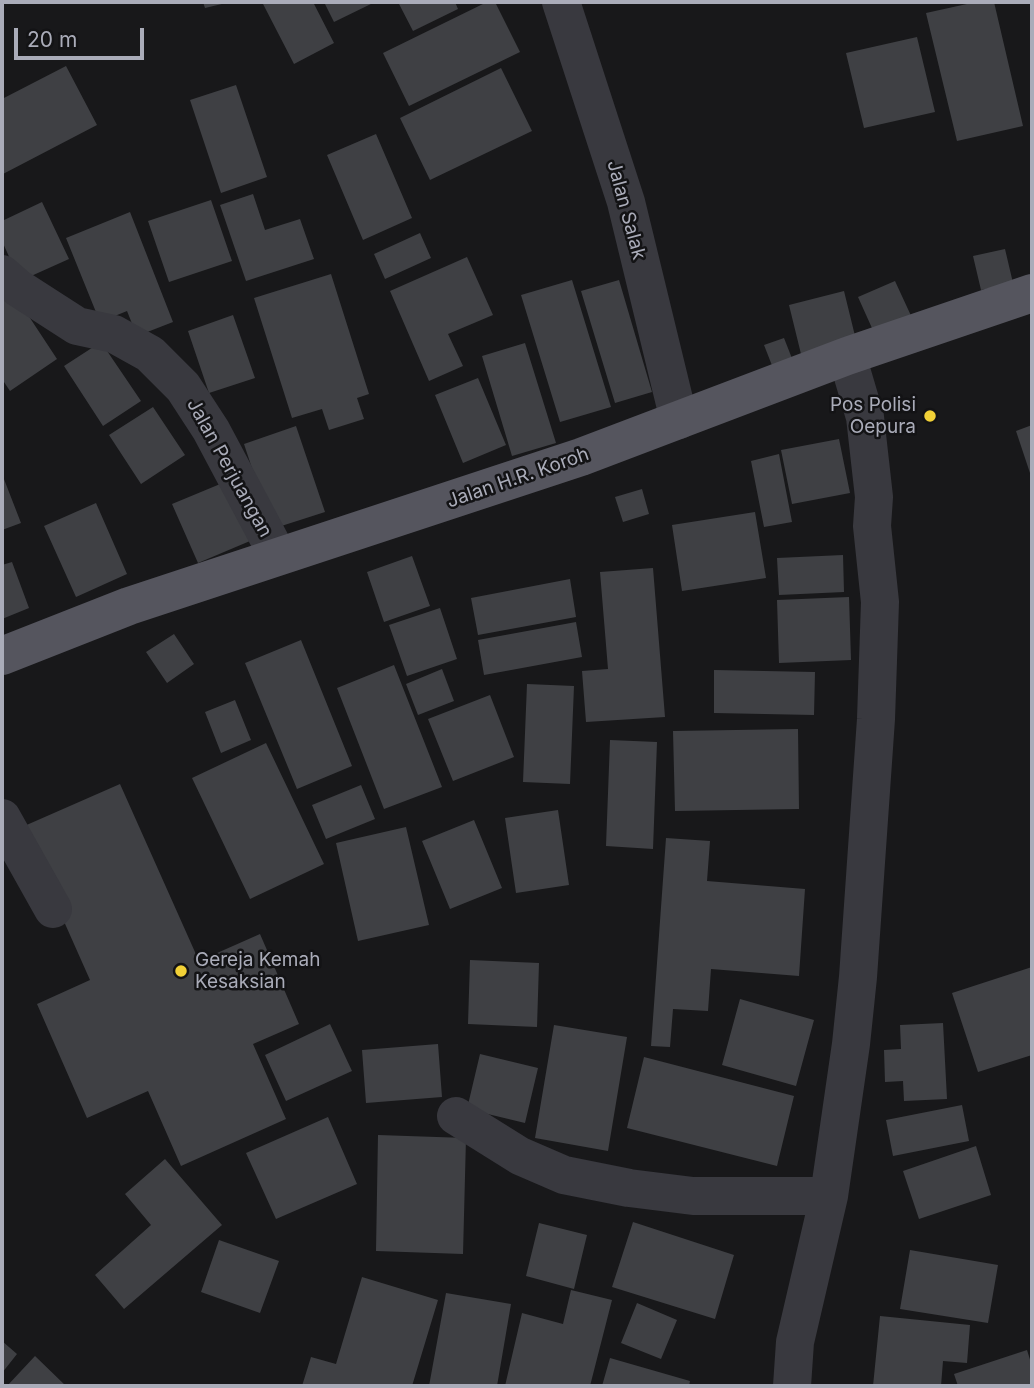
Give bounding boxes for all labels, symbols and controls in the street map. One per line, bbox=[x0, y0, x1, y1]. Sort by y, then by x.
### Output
scale bar bbox=[18, 14, 147, 58]
text: 20 m bbox=[27, 27, 77, 52]
street label: Jalan Salak bbox=[602, 158, 650, 262]
place label: Pos Polisi Oepura bbox=[830, 394, 916, 438]
street label: Jalan Perjuangan bbox=[181, 395, 277, 541]
marker: Pos Polisi Oepura bbox=[922, 408, 938, 424]
street label: Jalan H.R. Koroh bbox=[444, 443, 592, 513]
place label: Gereja Kemah Kesaksian bbox=[195, 949, 320, 993]
marker: Gereja Kemah Kesaksian bbox=[173, 963, 189, 979]

